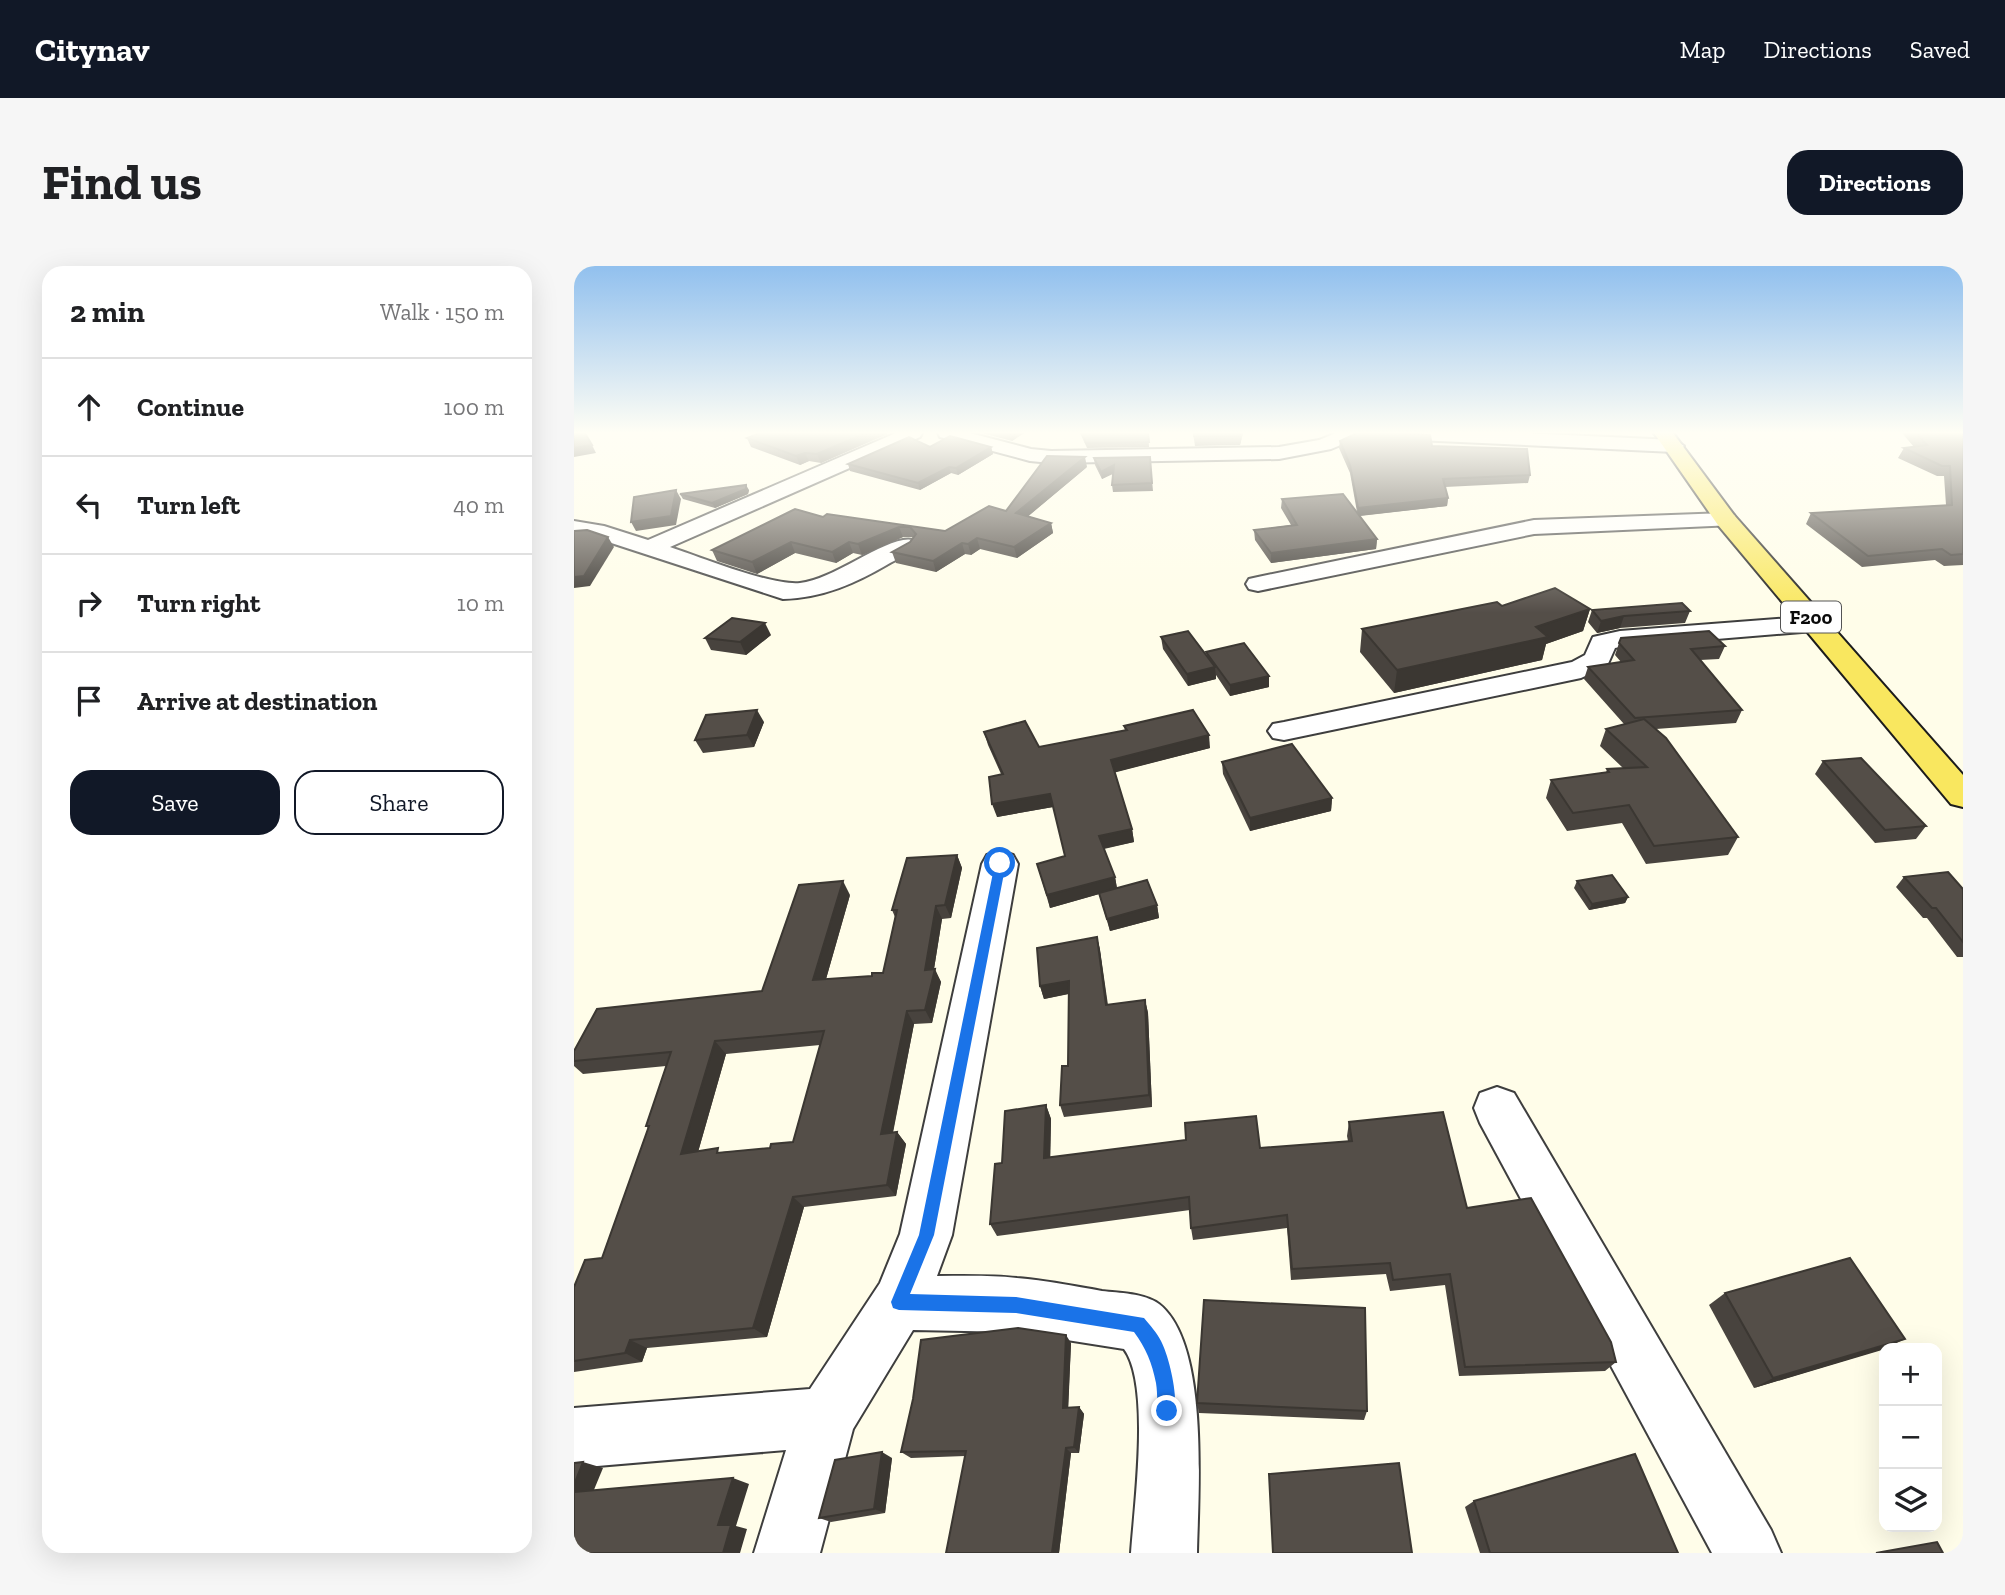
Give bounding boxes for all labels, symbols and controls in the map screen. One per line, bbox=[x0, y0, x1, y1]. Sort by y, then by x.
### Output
text: Citynav bbox=[35, 30, 150, 69]
text: Map bbox=[1680, 35, 1726, 64]
text: Directions bbox=[1764, 35, 1872, 64]
text: Saved bbox=[1910, 35, 1970, 64]
button: Directions bbox=[1787, 150, 1963, 215]
text: Find us bbox=[42, 153, 202, 212]
text: 2 min bbox=[70, 294, 145, 330]
text: Walk · 150 m bbox=[380, 298, 504, 326]
icon: ahead bbox=[70, 388, 108, 426]
text: Continue bbox=[137, 391, 244, 423]
text: 100 m bbox=[444, 393, 504, 421]
icon: left bbox=[70, 486, 108, 524]
text: Turn left bbox=[137, 489, 240, 521]
text: 40 m bbox=[453, 491, 504, 519]
icon: right bbox=[70, 584, 108, 622]
text: Turn right bbox=[137, 587, 260, 619]
text: 10 m bbox=[457, 589, 504, 617]
road number: F200 bbox=[1781, 602, 1841, 632]
icon: arrive bbox=[70, 682, 108, 720]
text: Arrive at destination bbox=[137, 685, 377, 717]
button: Save bbox=[70, 770, 280, 835]
button: Share bbox=[294, 770, 504, 835]
route start bbox=[984, 847, 1015, 878]
map controls bbox=[1879, 1343, 1942, 1532]
button: + bbox=[1879, 1343, 1942, 1406]
route end bbox=[1151, 1395, 1182, 1426]
button: − bbox=[1879, 1406, 1942, 1469]
button: layers bbox=[1879, 1469, 1942, 1532]

